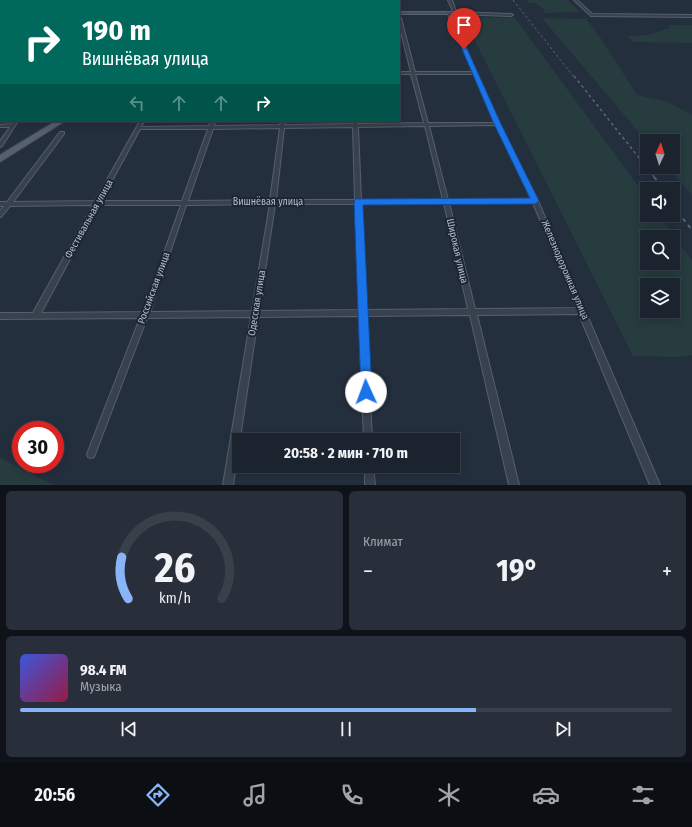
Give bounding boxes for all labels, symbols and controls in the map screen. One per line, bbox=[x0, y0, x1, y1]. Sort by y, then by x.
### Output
pin bbox=[447, 8, 481, 49]
text: 190 m bbox=[82, 14, 151, 47]
icon: arrive bbox=[453, 14, 475, 36]
icon: right bbox=[16, 16, 68, 68]
text: Вишнёвая улица bbox=[82, 48, 209, 70]
icon: left bbox=[126, 92, 148, 114]
icon: ahead bbox=[168, 92, 190, 114]
icon: ahead bbox=[210, 92, 232, 114]
icon: right bbox=[252, 92, 274, 114]
north arrow bbox=[640, 134, 680, 174]
map controls bbox=[640, 134, 680, 318]
street label: Фестивальная улица bbox=[62, 177, 116, 260]
button: sound bbox=[640, 182, 680, 222]
street label: Вишнёвая улица bbox=[233, 196, 303, 208]
street label: Широкая улица bbox=[444, 217, 470, 285]
street label: Железнодорожная улица bbox=[539, 219, 591, 322]
button: search bbox=[640, 230, 680, 270]
street label: Российская улица bbox=[135, 250, 173, 325]
street label: Одесская улица bbox=[246, 269, 268, 337]
button: layers bbox=[640, 278, 680, 318]
position arrow bbox=[345, 371, 387, 413]
speed limit sign: 30 bbox=[12, 421, 64, 473]
text: 20:58 · 2 мин · 710 m bbox=[284, 444, 408, 462]
text: Климат bbox=[363, 534, 403, 549]
text: 26 bbox=[153, 542, 195, 592]
text: 19° bbox=[496, 553, 539, 589]
text: − bbox=[363, 558, 373, 585]
text: + bbox=[662, 558, 672, 585]
text: km/h bbox=[159, 589, 190, 606]
text: 98.4 FM bbox=[80, 661, 127, 679]
text: Музыка bbox=[80, 679, 122, 694]
icon: previous bbox=[118, 718, 140, 740]
icon: pause bbox=[335, 718, 357, 740]
icon: next bbox=[552, 718, 574, 740]
icon: directions bbox=[144, 781, 172, 809]
icon: music bbox=[241, 781, 269, 809]
icon: phone bbox=[338, 781, 366, 809]
icon: climate bbox=[435, 781, 463, 809]
icon: car bbox=[532, 781, 560, 809]
icon: filters bbox=[629, 781, 657, 809]
text: 20:56 bbox=[35, 784, 75, 806]

